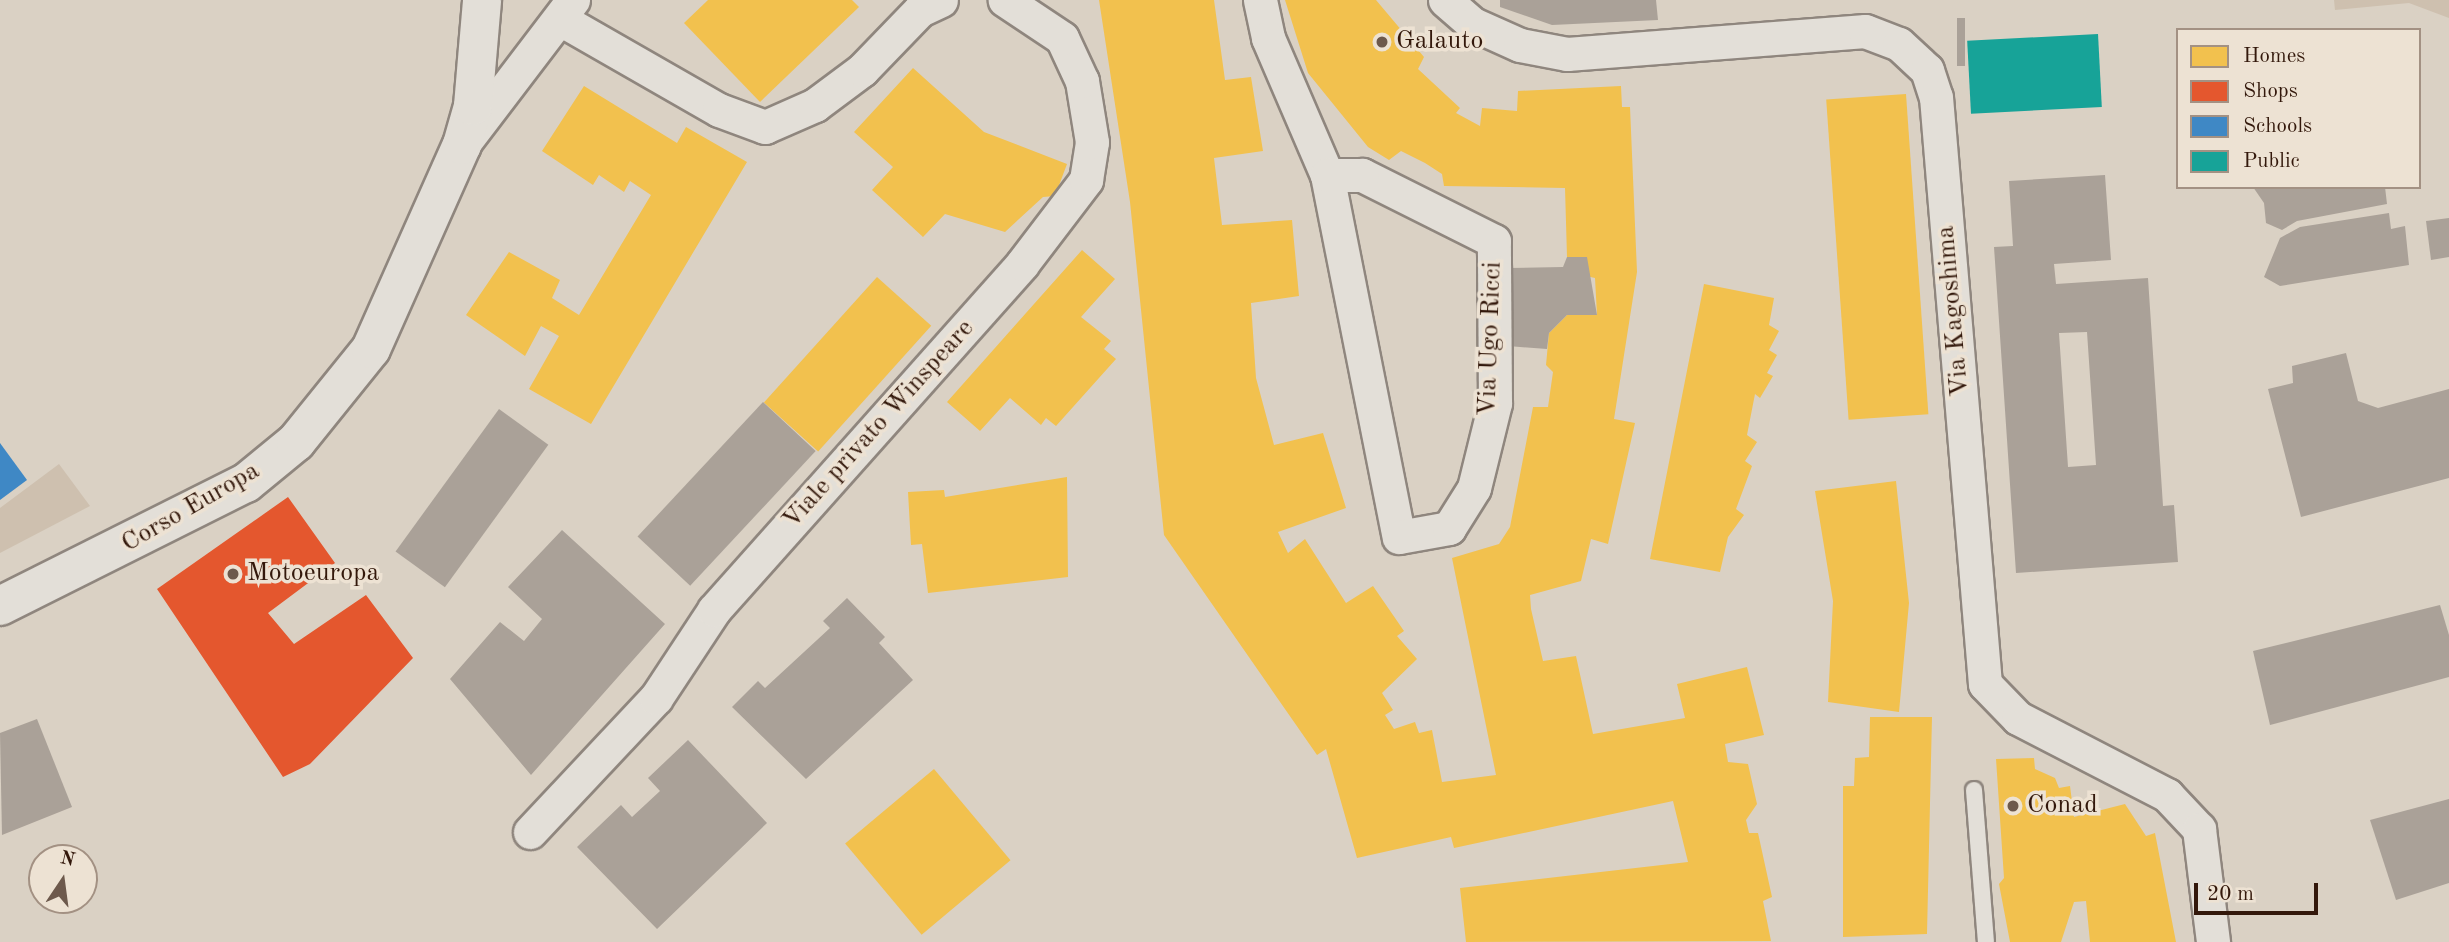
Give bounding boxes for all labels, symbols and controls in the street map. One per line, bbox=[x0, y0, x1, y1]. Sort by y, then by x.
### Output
place label: Galauto bbox=[1396, 26, 1483, 58]
legend bbox=[2176, 28, 2421, 189]
marker: Galauto bbox=[1374, 34, 1390, 50]
text: Homes bbox=[2243, 46, 2305, 67]
text: Shops bbox=[2243, 81, 2298, 102]
text: Schools bbox=[2243, 116, 2312, 137]
text: Public bbox=[2243, 151, 2300, 172]
street label: Via Kagoshima bbox=[1931, 224, 1977, 398]
street label: Via Ugo Ricci bbox=[1473, 261, 1509, 417]
street label: Viale privato Winspeare bbox=[777, 314, 981, 536]
street label: Corso Europa bbox=[116, 456, 266, 560]
place label: Motoeuropa bbox=[247, 558, 379, 590]
marker: Motoeuropa bbox=[225, 566, 241, 582]
place label: Conad bbox=[2027, 790, 2098, 822]
marker: Conad bbox=[2005, 798, 2021, 814]
north arrow bbox=[28, 844, 98, 914]
text: N bbox=[58, 849, 77, 871]
scale bar bbox=[2197, 869, 2321, 913]
text: 20 m bbox=[2207, 884, 2254, 905]

